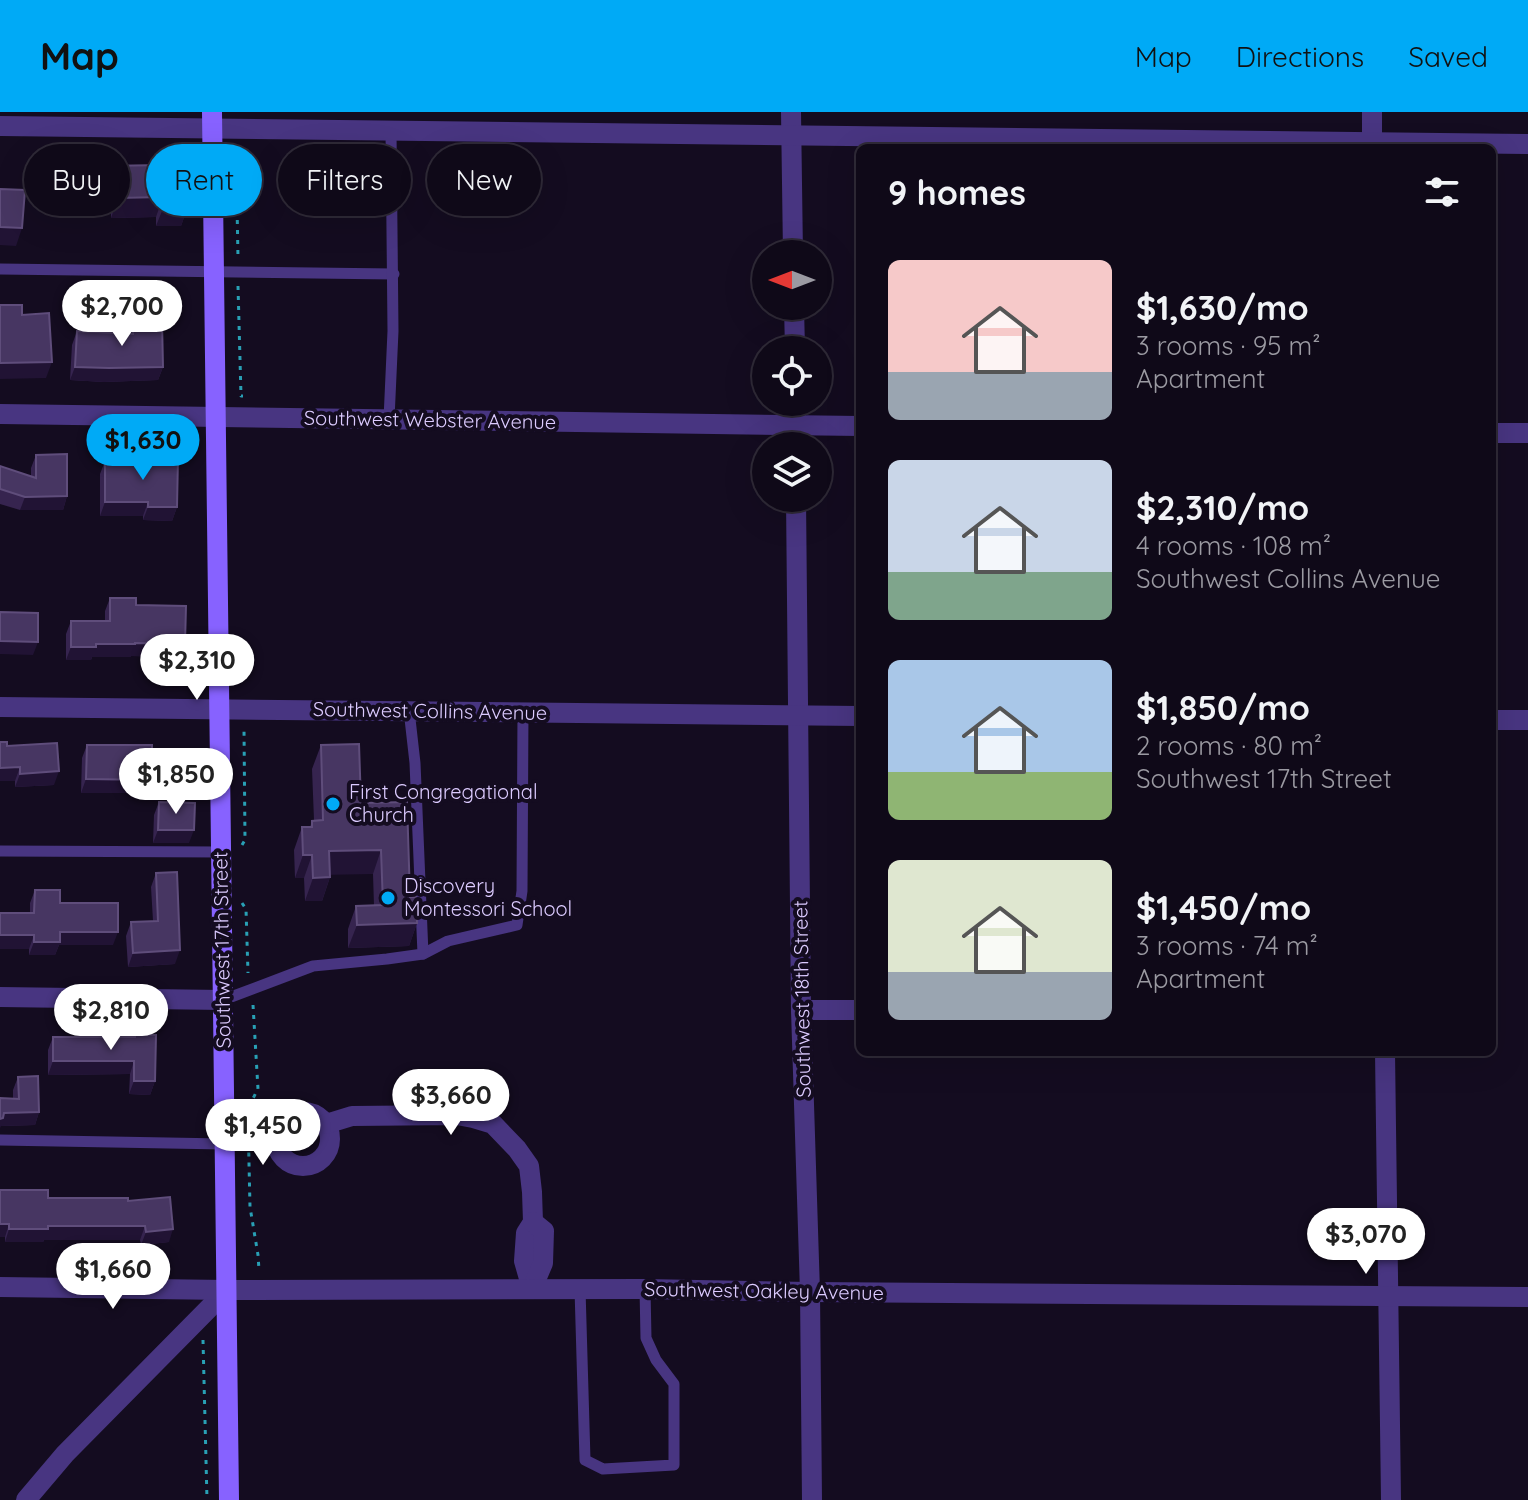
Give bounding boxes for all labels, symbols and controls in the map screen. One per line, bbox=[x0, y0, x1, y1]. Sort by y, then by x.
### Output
text: Map bbox=[40, 32, 119, 80]
text: Map bbox=[1135, 39, 1192, 74]
text: Directions bbox=[1236, 39, 1364, 74]
text: Saved bbox=[1408, 39, 1488, 74]
chip: Buy bbox=[24, 144, 130, 216]
chip: Rent bbox=[146, 144, 262, 216]
chip: Filters bbox=[278, 144, 411, 216]
chip: New bbox=[427, 144, 541, 216]
icon: filters bbox=[1420, 170, 1464, 214]
text: 9 homes bbox=[888, 171, 1026, 214]
north arrow bbox=[752, 240, 832, 320]
map controls bbox=[752, 240, 832, 512]
pin: $2,700 bbox=[57, 280, 187, 348]
text: $1,630/mo bbox=[1136, 286, 1309, 329]
text: $2,700 bbox=[80, 289, 164, 322]
icon: home bbox=[952, 292, 1048, 388]
text: 3 rooms · 95 m² bbox=[1136, 329, 1320, 362]
button: locate bbox=[752, 336, 832, 416]
text: Apartment bbox=[1136, 362, 1265, 395]
street label: Southwest Webster Avenue bbox=[304, 405, 556, 434]
pin: $1,630 bbox=[78, 414, 208, 482]
text: $1,630 bbox=[104, 423, 182, 456]
button: layers bbox=[752, 432, 832, 512]
text: $2,310/mo bbox=[1136, 486, 1309, 529]
icon: home bbox=[952, 492, 1048, 588]
text: 4 rooms · 108 m² bbox=[1136, 529, 1331, 562]
text: Southwest Collins Avenue bbox=[1136, 562, 1441, 595]
pin: $2,310 bbox=[132, 634, 262, 702]
text: $2,310 bbox=[158, 643, 236, 676]
text: $1,850/mo bbox=[1136, 686, 1310, 729]
icon: home bbox=[952, 692, 1048, 788]
street label: Southwest Collins Avenue bbox=[313, 696, 547, 725]
text: 2 rooms · 80 m² bbox=[1136, 729, 1322, 762]
pin: $1,850 bbox=[111, 748, 241, 816]
text: $1,850 bbox=[137, 757, 215, 790]
text: Southwest 17th Street bbox=[1136, 762, 1392, 795]
place label: First Congregational Church bbox=[349, 779, 537, 827]
marker: First Congregational Church bbox=[324, 795, 342, 813]
street label: Southwest 17th Street bbox=[207, 851, 236, 1049]
place label: Discovery Montessori School bbox=[404, 873, 572, 921]
text: $1,450/mo bbox=[1136, 886, 1311, 929]
marker: Discovery Montessori School bbox=[379, 889, 397, 907]
icon: home bbox=[952, 892, 1048, 988]
street label: Southwest 18th Street bbox=[787, 900, 816, 1098]
text: 3 rooms · 74 m² bbox=[1136, 929, 1318, 962]
text: Apartment bbox=[1136, 962, 1265, 995]
pin: $2,810 bbox=[46, 984, 176, 1052]
text: $2,810 bbox=[72, 993, 150, 1026]
pin: $3,660 bbox=[386, 1069, 516, 1137]
text: $3,660 bbox=[410, 1078, 492, 1111]
pin: $1,450 bbox=[198, 1099, 328, 1167]
text: $1,450 bbox=[223, 1108, 303, 1141]
pin: $3,070 bbox=[1301, 1208, 1431, 1276]
text: $3,070 bbox=[1325, 1217, 1407, 1250]
pin: $1,660 bbox=[48, 1243, 178, 1311]
text: $1,660 bbox=[74, 1252, 152, 1285]
street label: Southwest Oakley Avenue bbox=[644, 1276, 884, 1305]

